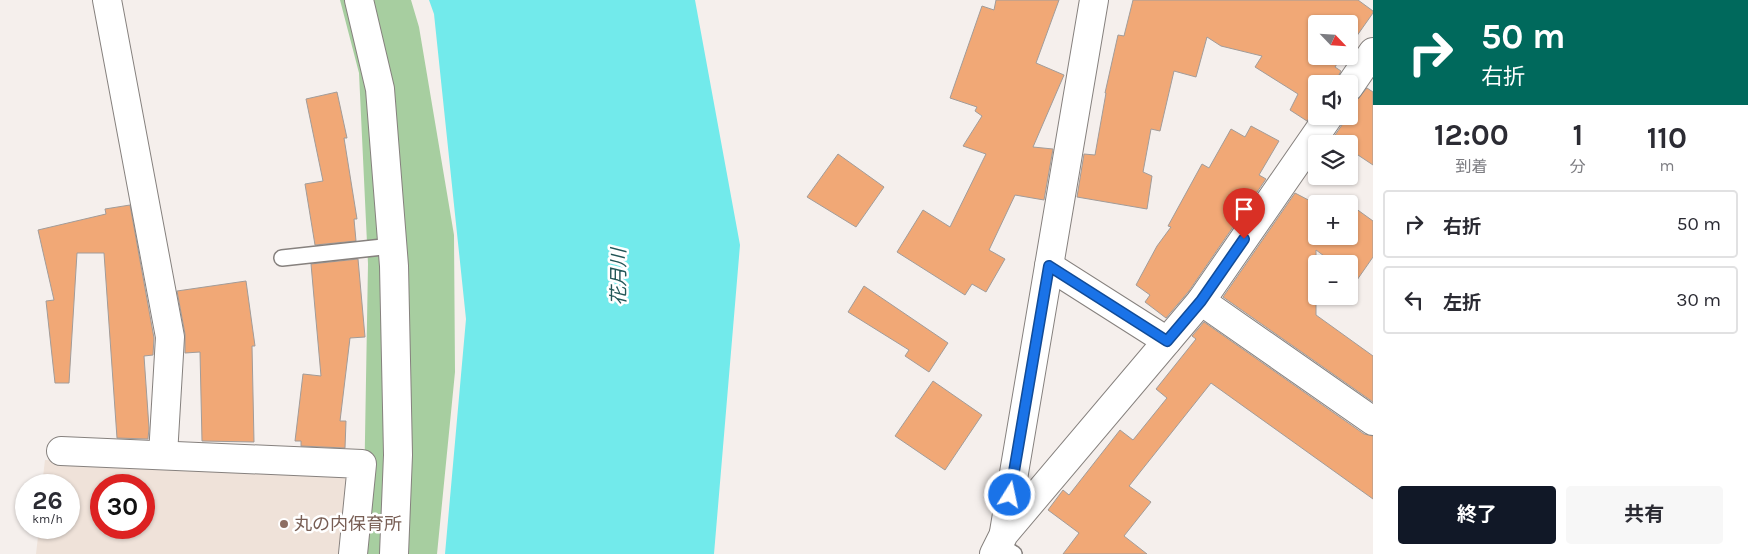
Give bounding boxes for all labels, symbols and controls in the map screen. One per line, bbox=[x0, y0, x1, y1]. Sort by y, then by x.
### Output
north arrow bbox=[1308, 15, 1358, 65]
map controls bbox=[1308, 15, 1358, 305]
text: 50 m bbox=[1481, 16, 1566, 57]
icon: right bbox=[1398, 20, 1463, 85]
text: 右折 bbox=[1481, 64, 1525, 90]
button: sound bbox=[1308, 75, 1358, 125]
text: 12:00 bbox=[1434, 117, 1509, 153]
text: 1 bbox=[1572, 117, 1583, 153]
text: 110 bbox=[1647, 120, 1687, 156]
button: layers bbox=[1308, 135, 1358, 185]
text: m bbox=[1659, 156, 1674, 175]
text: 到着 bbox=[1455, 157, 1487, 176]
text: 分 bbox=[1570, 157, 1586, 176]
pin bbox=[1223, 188, 1265, 239]
icon: arrive bbox=[1230, 195, 1258, 223]
button: + bbox=[1308, 195, 1358, 245]
icon: right bbox=[1400, 210, 1428, 238]
text: 50 m bbox=[1677, 213, 1721, 235]
text: 右折 bbox=[1443, 216, 1481, 238]
water label: 花月川 bbox=[608, 247, 630, 306]
button: − bbox=[1308, 255, 1358, 305]
icon: left bbox=[1400, 286, 1428, 314]
text: 30 m bbox=[1676, 289, 1721, 311]
text: 左折 bbox=[1443, 292, 1481, 314]
position arrow bbox=[983, 468, 1035, 520]
speed limit sign: 30 bbox=[90, 474, 155, 539]
text: 26 bbox=[32, 486, 63, 515]
button: 終了 bbox=[1398, 486, 1556, 544]
button: 共有 bbox=[1566, 486, 1723, 544]
text: km/h bbox=[32, 512, 63, 526]
place label: 丸の内保育所 bbox=[294, 513, 402, 535]
marker: 丸の内保育所 bbox=[278, 518, 290, 530]

